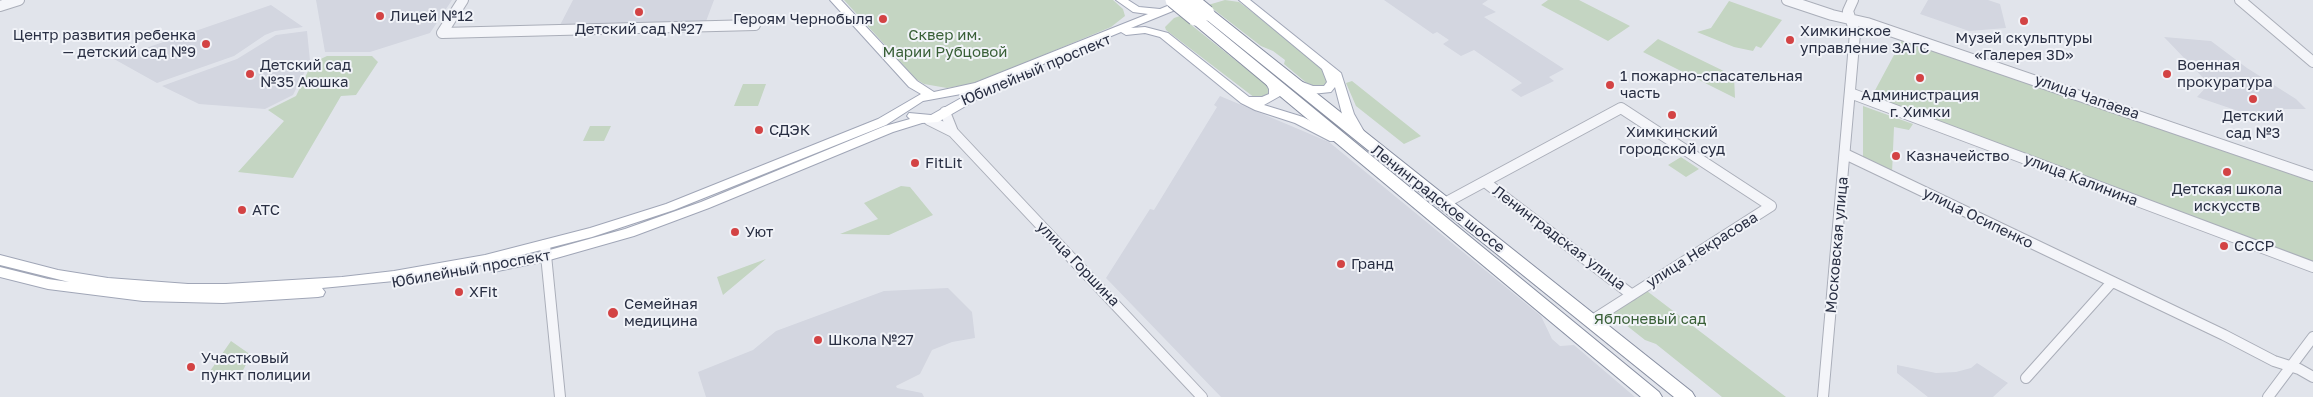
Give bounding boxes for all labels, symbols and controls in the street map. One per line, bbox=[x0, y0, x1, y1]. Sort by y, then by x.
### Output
marker: Детский сад №27 bbox=[633, 6, 645, 18]
place label: Лицей №12 bbox=[390, 7, 473, 25]
marker: Лицей №12 bbox=[374, 10, 386, 22]
place label: Героям Чернобыля bbox=[733, 10, 873, 28]
marker: Героям Чернобыля bbox=[877, 13, 889, 25]
marker: Музей скульптуры «Галерея 3D» bbox=[2018, 15, 2030, 27]
place label: Детский сад №27 bbox=[575, 20, 703, 38]
place label: Химкинское управление ЗАГС bbox=[1800, 22, 1929, 57]
place label: Центр развития ребенка — детский сад №9 bbox=[13, 26, 196, 61]
park label: Сквер им. Марии Рубцовой bbox=[882, 26, 1008, 61]
place label: Музей скульптуры «Галерея 3D» bbox=[1955, 29, 2093, 64]
street label: Юбилейный проспект bbox=[958, 30, 1114, 110]
marker: Химкинское управление ЗАГС bbox=[1784, 34, 1796, 46]
marker: Центр развития ребенка — детский сад №9 bbox=[200, 38, 212, 50]
place label: Детский сад №35 Аюшка bbox=[260, 56, 351, 91]
place label: Военная прокуратура bbox=[2177, 56, 2273, 91]
place label: 1 пожарно-спасательная часть bbox=[1620, 67, 1803, 102]
marker: Детский сад №35 Аюшка bbox=[244, 68, 256, 80]
marker: Военная прокуратура bbox=[2161, 68, 2173, 80]
street label: улица Чапаева bbox=[2032, 71, 2142, 123]
marker: Администрация г. Химки bbox=[1914, 72, 1926, 84]
marker: 1 пожарно-спасательная часть bbox=[1604, 79, 1616, 91]
place label: Администрация г. Химки bbox=[1861, 86, 1979, 121]
marker: Детский сад №3 bbox=[2247, 93, 2259, 105]
place label: Детский сад №3 bbox=[2222, 107, 2284, 142]
marker: Химкинский городской суд bbox=[1666, 109, 1678, 121]
place label: СДЭК bbox=[769, 121, 810, 139]
place label: Химкинский городской суд bbox=[1619, 123, 1725, 158]
marker: СДЭК bbox=[753, 124, 765, 136]
street label: Ленинградское шоссе bbox=[1368, 141, 1508, 257]
place label: Казначейство bbox=[1906, 147, 2009, 165]
marker: Казначейство bbox=[1890, 150, 1902, 162]
street label: улица Калинина bbox=[2022, 150, 2140, 210]
place label: FitLit bbox=[925, 154, 963, 172]
marker: FitLit bbox=[909, 157, 921, 169]
marker: Детская школа искусств bbox=[2221, 166, 2233, 178]
street label: Московская улица bbox=[1822, 176, 1852, 314]
place label: Детская школа искусств bbox=[2172, 180, 2282, 215]
street label: Ленинградская улица bbox=[1489, 182, 1629, 294]
street label: улица Осипенко bbox=[1920, 184, 2036, 252]
place label: АТС bbox=[252, 201, 280, 219]
marker: АТС bbox=[236, 204, 248, 216]
street label: улица Некрасова bbox=[1643, 208, 1761, 292]
street label: улица Горшина bbox=[1033, 218, 1123, 310]
place label: Уют bbox=[745, 223, 773, 241]
marker: Уют bbox=[729, 226, 741, 238]
place label: СССР bbox=[2234, 237, 2274, 255]
marker: СССР bbox=[2218, 240, 2230, 252]
street label: Юбилейный проспект bbox=[390, 246, 552, 292]
place label: Гранд bbox=[1351, 255, 1394, 273]
marker: Гранд bbox=[1335, 258, 1347, 270]
place label: XFit bbox=[469, 283, 498, 301]
marker: XFit bbox=[453, 286, 465, 298]
place label: Семейная медицина bbox=[624, 295, 698, 330]
marker: Семейная медицина bbox=[606, 306, 620, 320]
park label: Яблоневый сад bbox=[1594, 310, 1706, 328]
place label: Школа №27 bbox=[828, 331, 914, 349]
marker: Школа №27 bbox=[812, 334, 824, 346]
place label: Участковый пункт полиции bbox=[201, 349, 311, 384]
marker: Участковый пункт полиции bbox=[185, 361, 197, 373]

